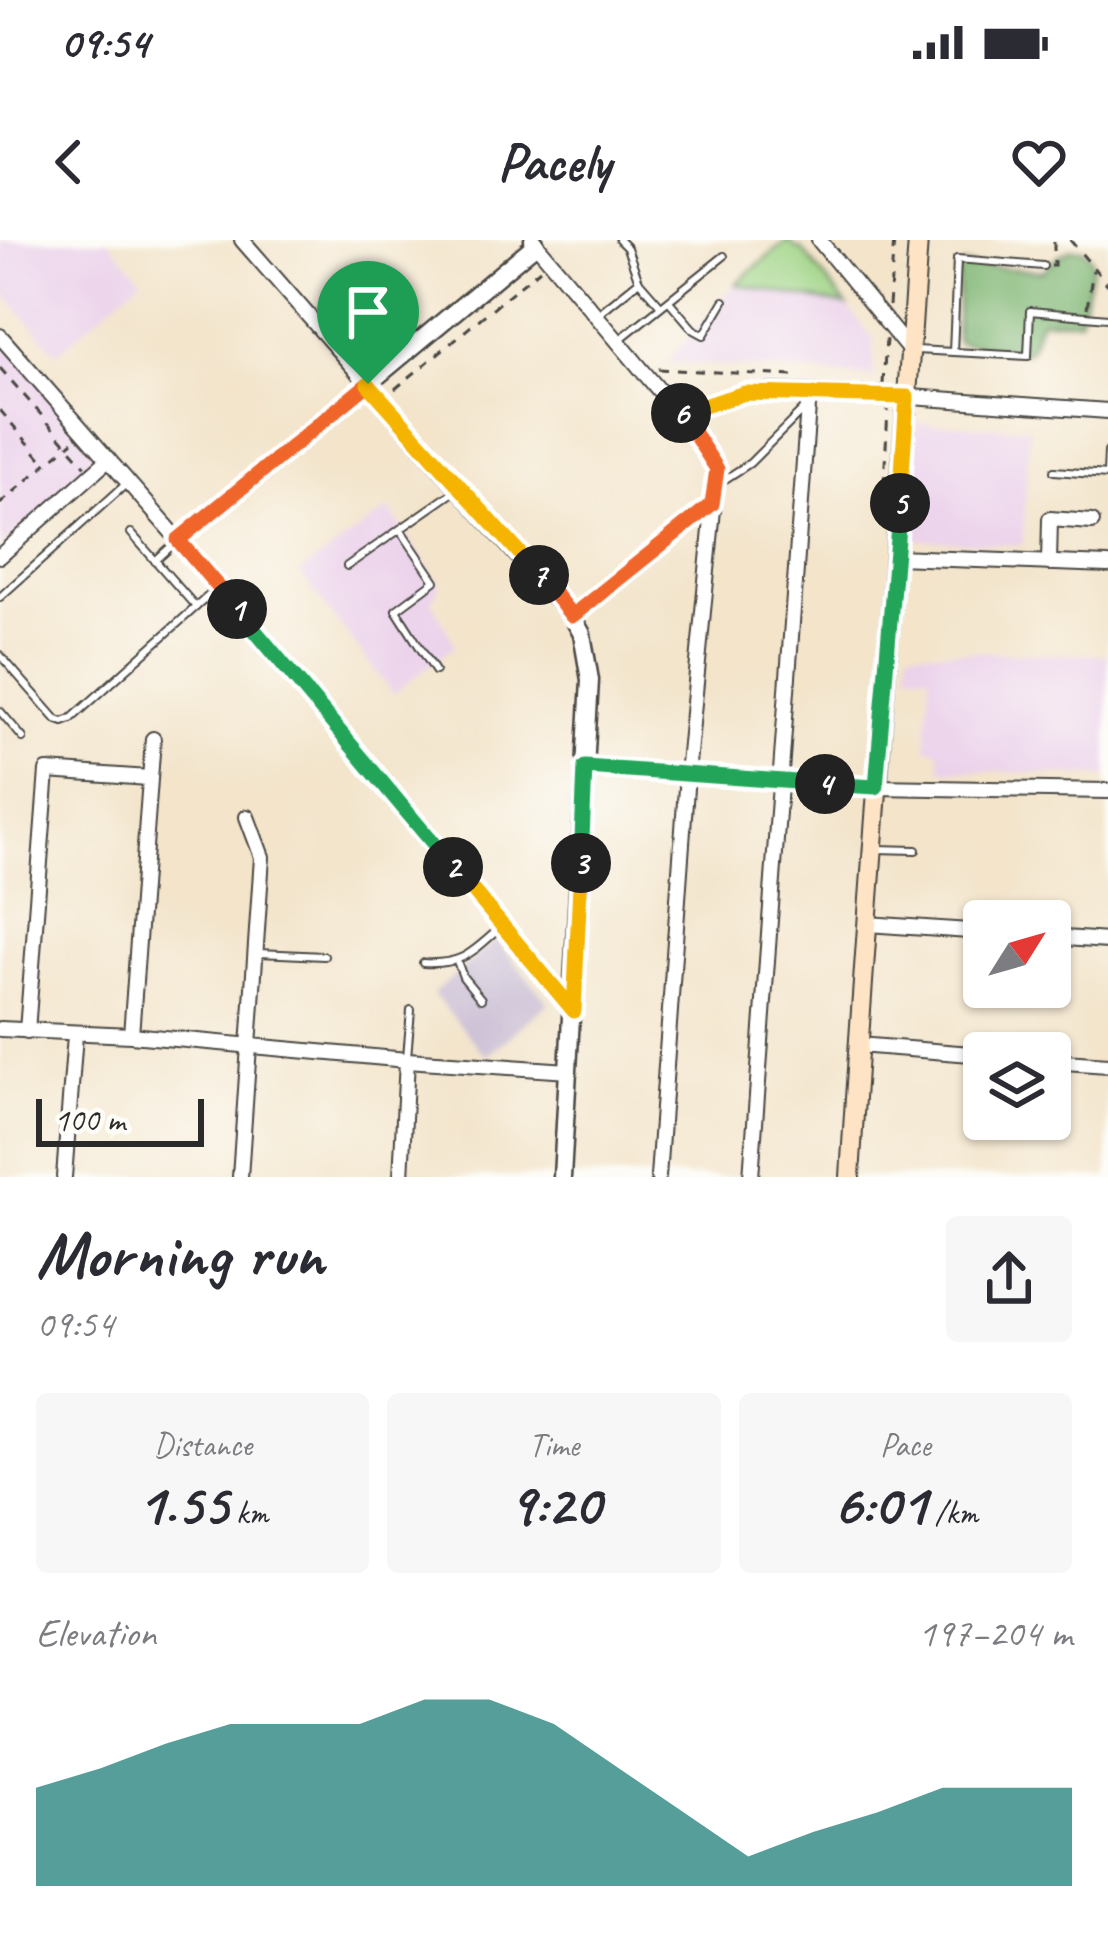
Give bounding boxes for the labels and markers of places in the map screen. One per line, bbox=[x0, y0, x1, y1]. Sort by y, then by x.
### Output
pin bbox=[317, 261, 419, 384]
pin: 6 bbox=[651, 383, 711, 443]
pin: 5 bbox=[870, 473, 930, 533]
pin: 7 bbox=[509, 545, 569, 605]
pin: 1 bbox=[207, 579, 267, 639]
pin: 4 bbox=[795, 754, 855, 814]
pin: 3 bbox=[551, 833, 611, 893]
pin: 2 bbox=[423, 837, 483, 897]

